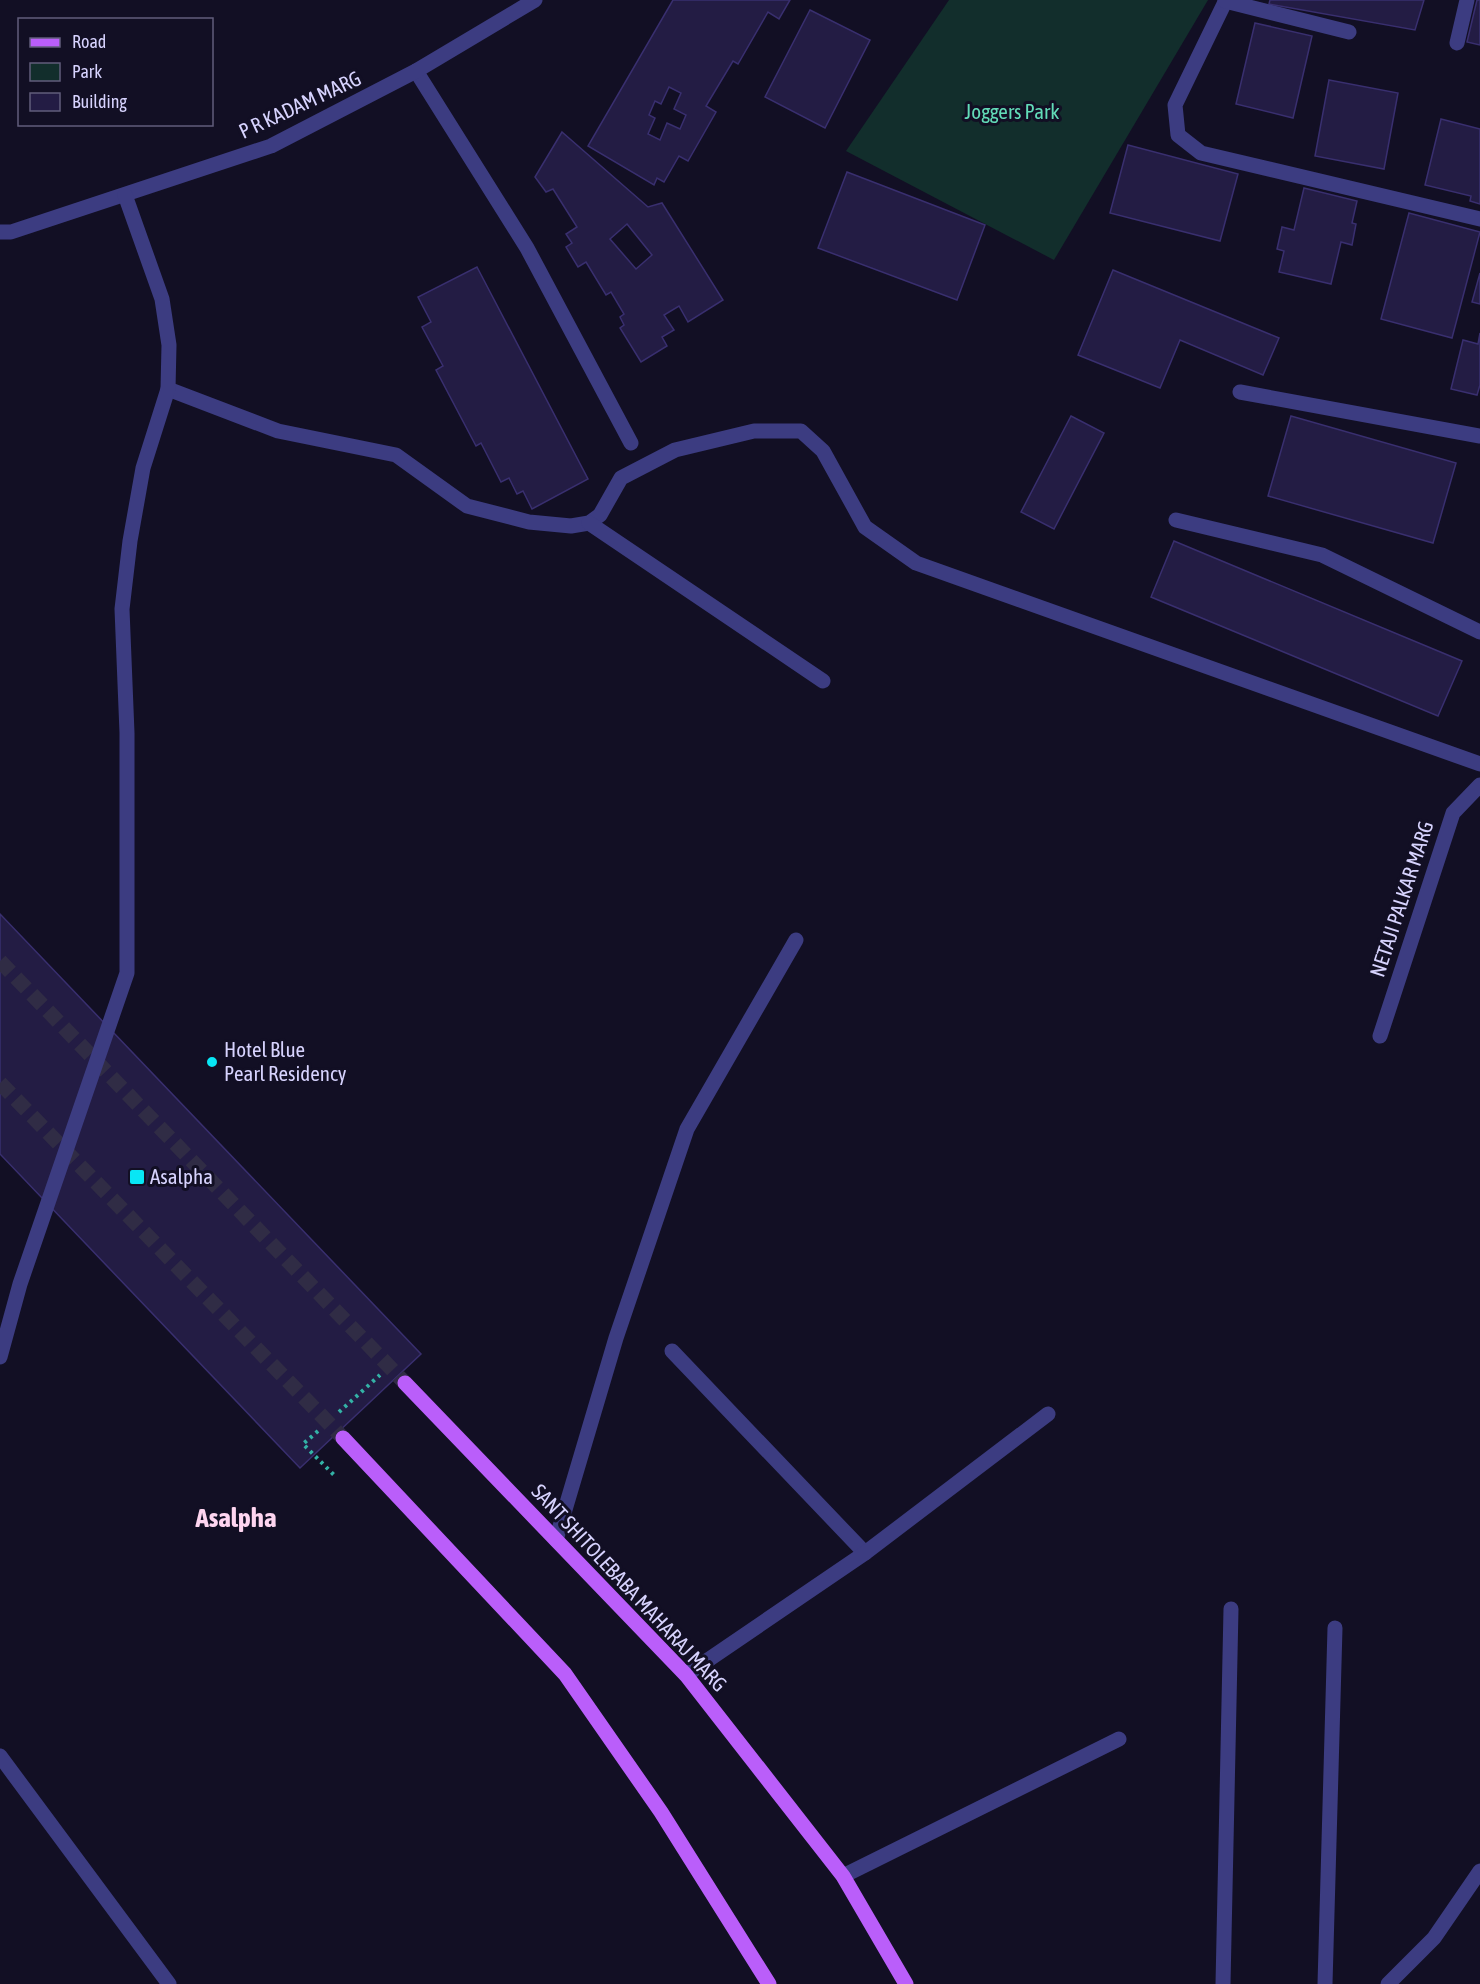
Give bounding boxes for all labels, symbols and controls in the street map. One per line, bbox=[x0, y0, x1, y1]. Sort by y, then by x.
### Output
legend bbox=[18, 18, 213, 126]
text: Road bbox=[72, 31, 106, 52]
text: Park bbox=[72, 61, 102, 82]
street label: P R KADAM MARG bbox=[235, 65, 364, 143]
text: Building bbox=[72, 91, 127, 112]
park label: Joggers Park bbox=[965, 99, 1059, 123]
street label: NETAJI PALKAR MARG bbox=[1365, 818, 1438, 980]
place label: Hotel Blue Pearl Residency bbox=[224, 1037, 347, 1085]
marker: Hotel Blue Pearl Residency bbox=[205, 1055, 219, 1069]
place label: Asalpha bbox=[150, 1164, 213, 1188]
marker: Asalpha bbox=[128, 1168, 146, 1186]
street label: SANT SHITOLEBABA MAHARAJ MARG bbox=[527, 1479, 732, 1696]
district label: Asalpha bbox=[195, 1502, 276, 1533]

